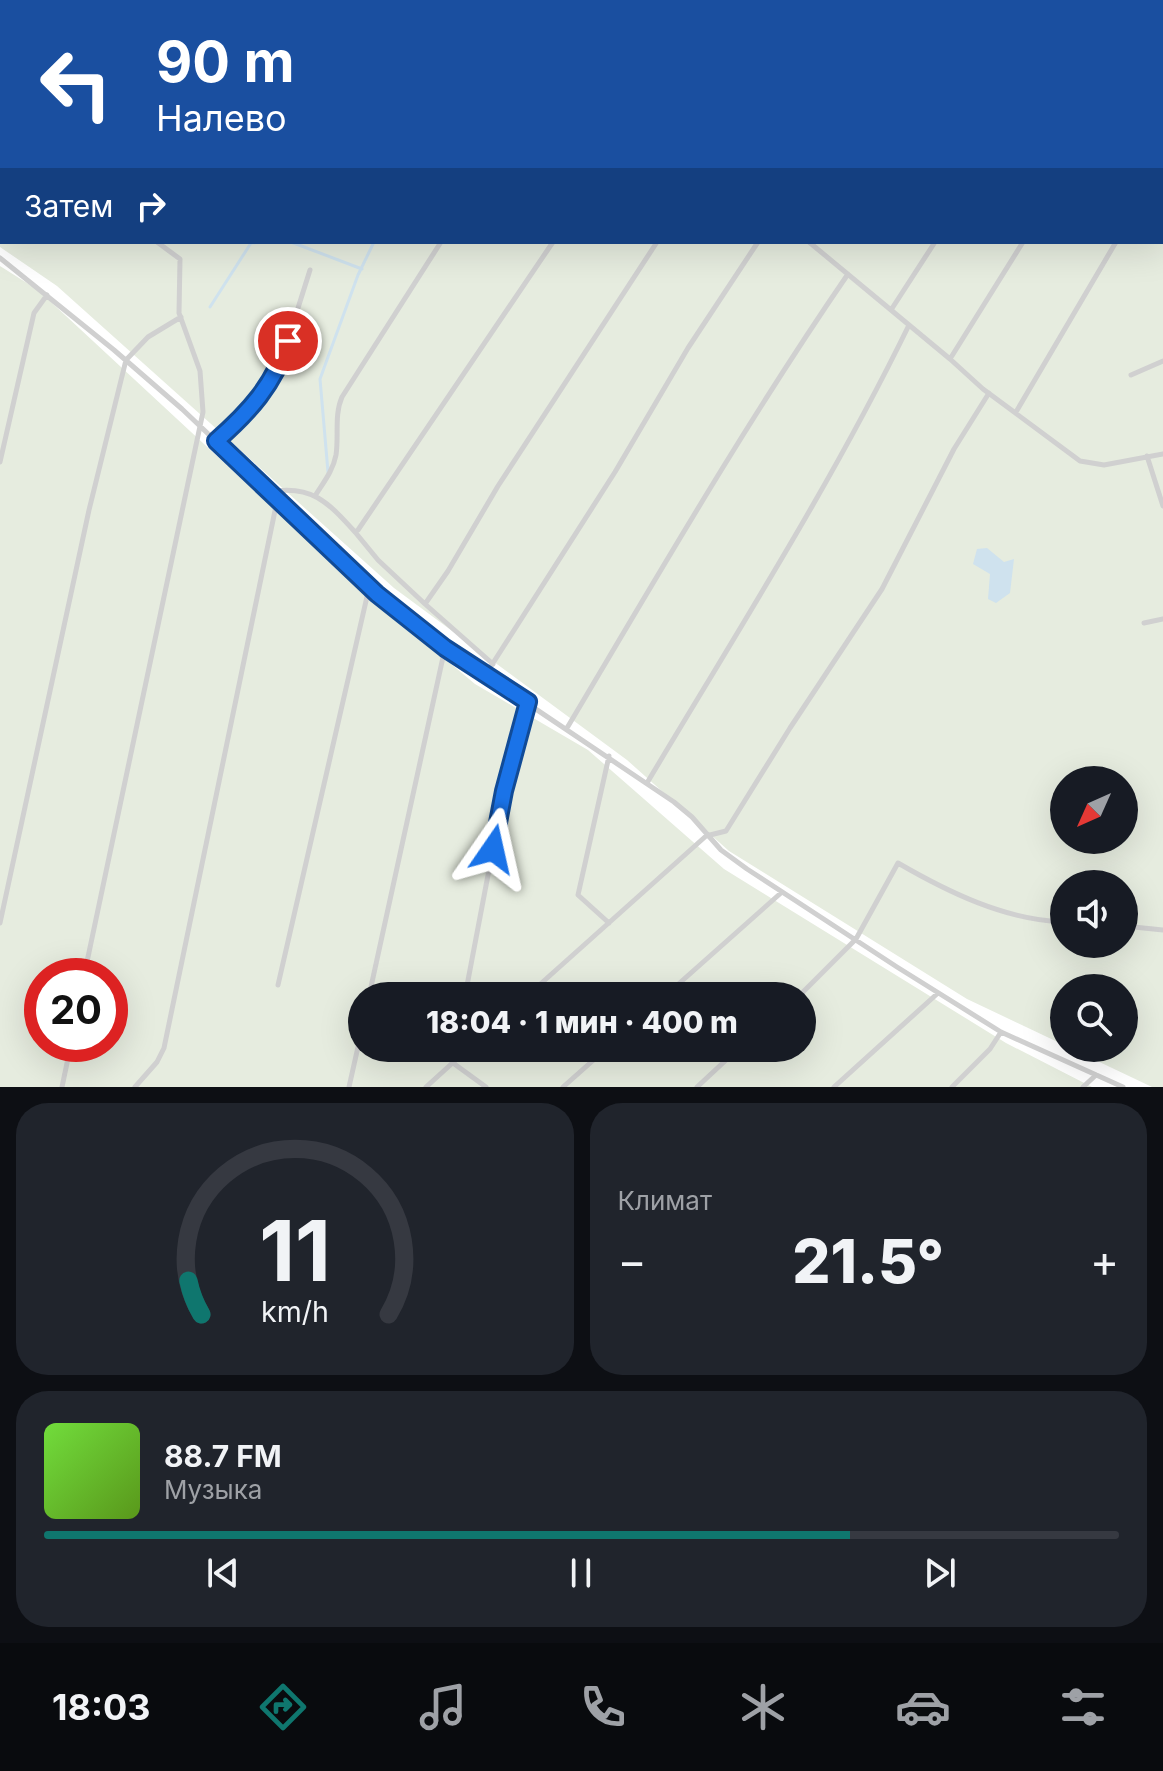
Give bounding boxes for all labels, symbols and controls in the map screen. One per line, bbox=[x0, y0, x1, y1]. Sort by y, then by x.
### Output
text: 90 m bbox=[156, 28, 295, 96]
icon: left bbox=[24, 32, 128, 136]
text: Налево bbox=[156, 96, 287, 140]
icon: right bbox=[129, 184, 173, 228]
text: Затем bbox=[24, 188, 113, 224]
pin bbox=[254, 307, 322, 375]
icon: arrive bbox=[266, 319, 310, 363]
north arrow bbox=[1050, 766, 1138, 854]
map controls bbox=[1050, 766, 1138, 1062]
position arrow bbox=[451, 807, 535, 891]
button: sound bbox=[1050, 870, 1138, 958]
speed limit sign: 20 bbox=[24, 958, 128, 1062]
button: search bbox=[1050, 974, 1138, 1062]
text: 18:04 · 1 мин · 400 m bbox=[426, 1004, 738, 1040]
text: Климат bbox=[618, 1185, 712, 1216]
text: 11 bbox=[259, 1200, 331, 1301]
text: 21.5° bbox=[792, 1225, 944, 1297]
text: − bbox=[618, 1234, 647, 1288]
text: + bbox=[1090, 1234, 1119, 1288]
text: km/h bbox=[261, 1294, 329, 1329]
text: 88.7 FM bbox=[164, 1438, 282, 1474]
text: Музыка bbox=[164, 1474, 262, 1505]
icon: previous bbox=[201, 1551, 245, 1595]
icon: pause bbox=[559, 1551, 603, 1595]
icon: next bbox=[918, 1551, 962, 1595]
icon: directions bbox=[255, 1679, 311, 1735]
icon: music bbox=[415, 1679, 471, 1735]
icon: phone bbox=[575, 1679, 631, 1735]
icon: climate bbox=[735, 1679, 791, 1735]
icon: car bbox=[895, 1679, 951, 1735]
icon: filters bbox=[1055, 1679, 1111, 1735]
text: 18:03 bbox=[52, 1685, 151, 1729]

